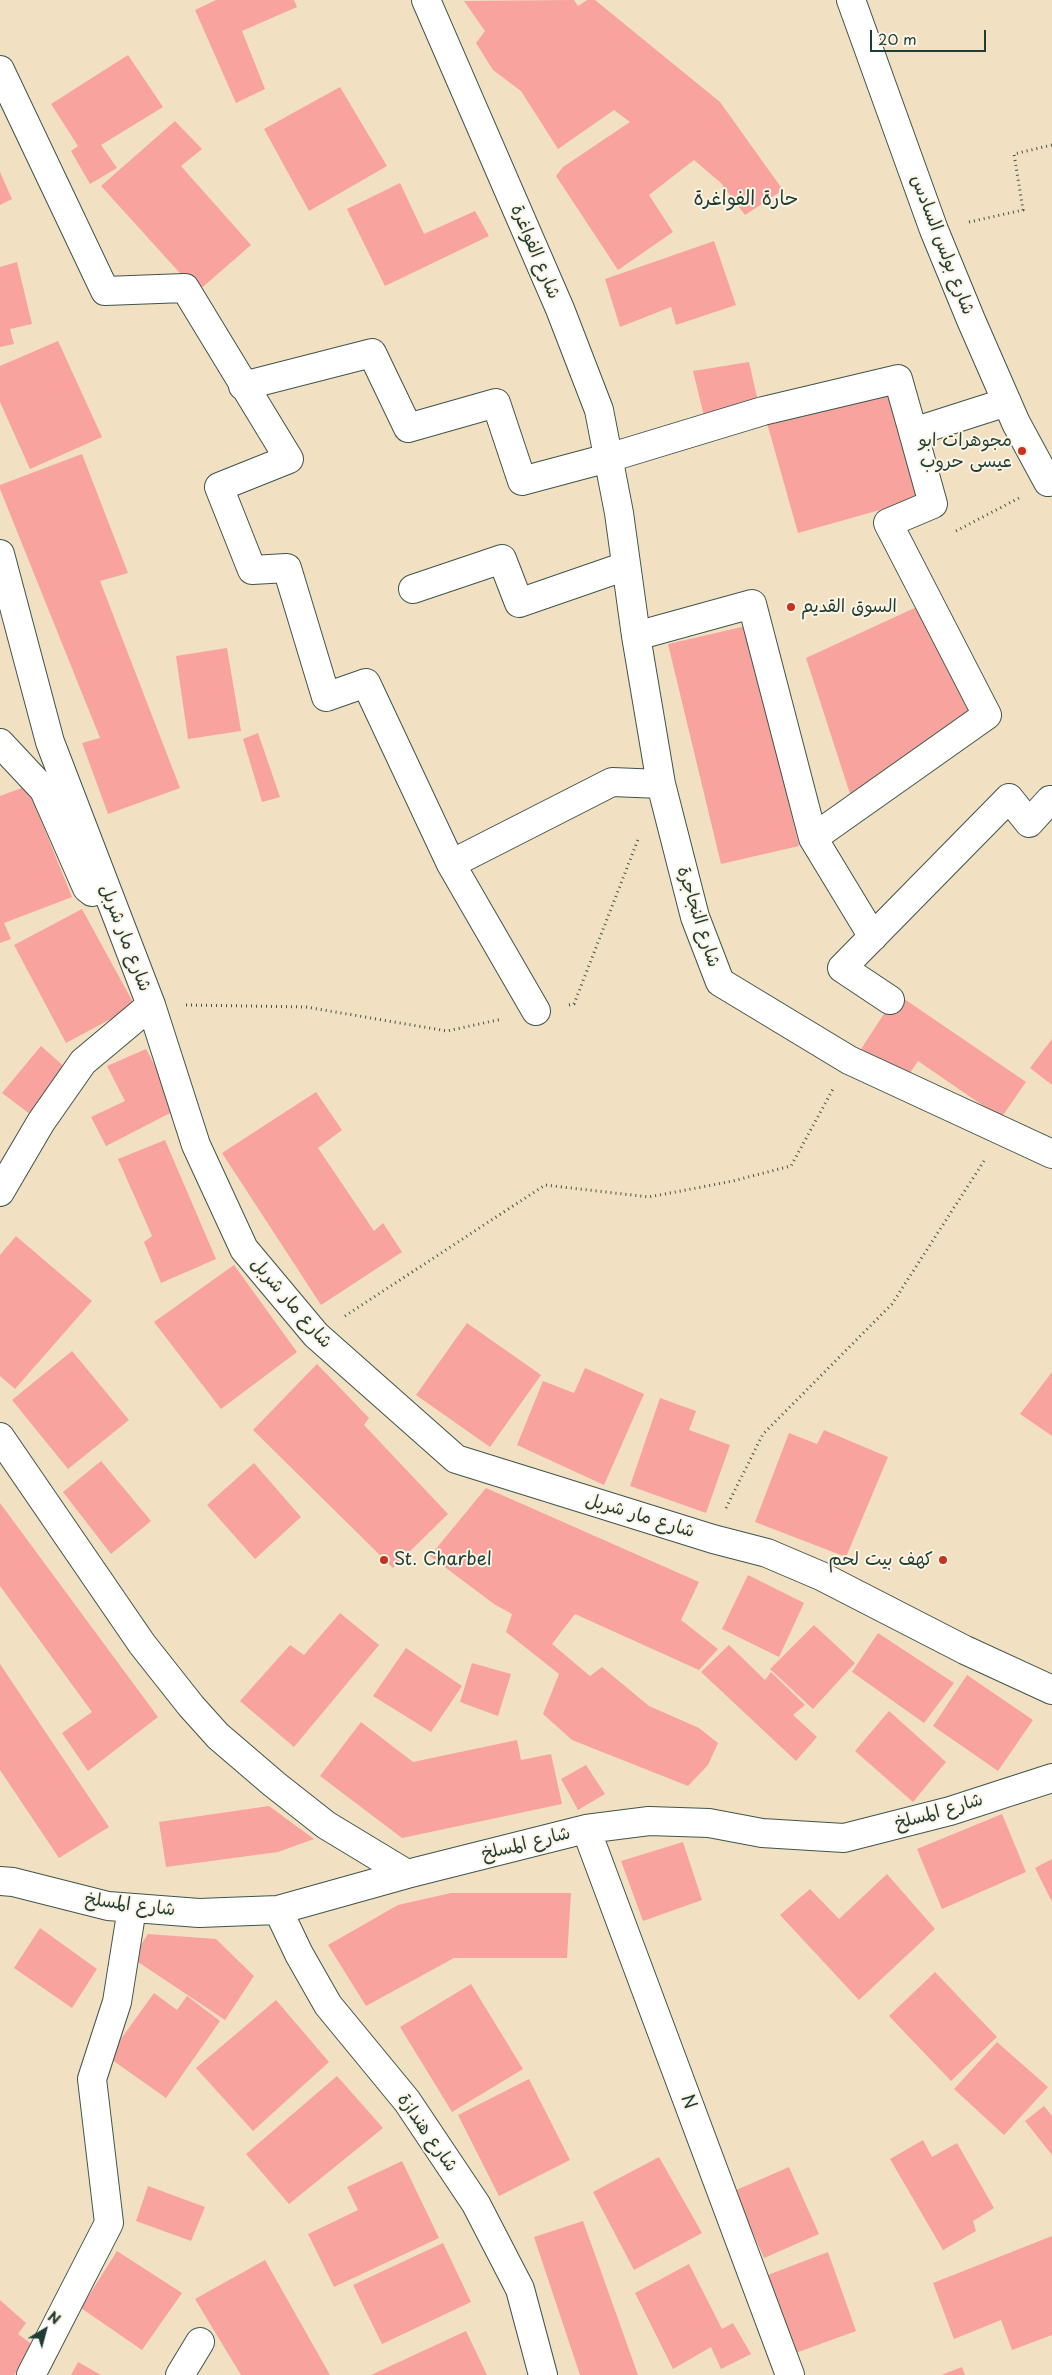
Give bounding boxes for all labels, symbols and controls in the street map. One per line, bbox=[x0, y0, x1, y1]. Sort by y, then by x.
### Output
scale bar bbox=[872, 20, 988, 52]
text: 20 m bbox=[878, 27, 917, 50]
street label: شارع بولس السادس bbox=[905, 172, 979, 318]
district label: حارة الفواغرة bbox=[693, 187, 799, 211]
street label: شارع الفواغرة bbox=[505, 202, 565, 302]
place label: مجوهرات ابو عيسى حروب bbox=[919, 430, 1012, 472]
marker: مجوهرات ابو عيسى حروب bbox=[1016, 445, 1028, 457]
place label: السوق القديم bbox=[801, 596, 897, 618]
marker: السوق القديم bbox=[785, 601, 797, 613]
street label: شارع النجاجرة bbox=[672, 864, 724, 970]
street label: شارع مار شربل bbox=[95, 881, 155, 995]
street label: شارع مار شربل bbox=[246, 1253, 336, 1353]
street label: شارع مار شربل bbox=[583, 1489, 697, 1543]
place label: St. Charbel bbox=[394, 1549, 492, 1571]
place label: كهف بيت لحم bbox=[828, 1549, 933, 1571]
marker: St. Charbel bbox=[378, 1554, 390, 1566]
marker: كهف بيت لحم bbox=[937, 1554, 949, 1566]
street label: شارع المسلخ bbox=[892, 1789, 986, 1835]
street label: شارع المسلخ bbox=[479, 1823, 573, 1865]
street label: شارع المسلخ bbox=[84, 1889, 176, 1921]
street label: شارع هندازة bbox=[392, 2090, 462, 2176]
street label: N bbox=[675, 2092, 701, 2112]
north arrow bbox=[20, 2305, 70, 2355]
text: N bbox=[44, 2306, 65, 2329]

